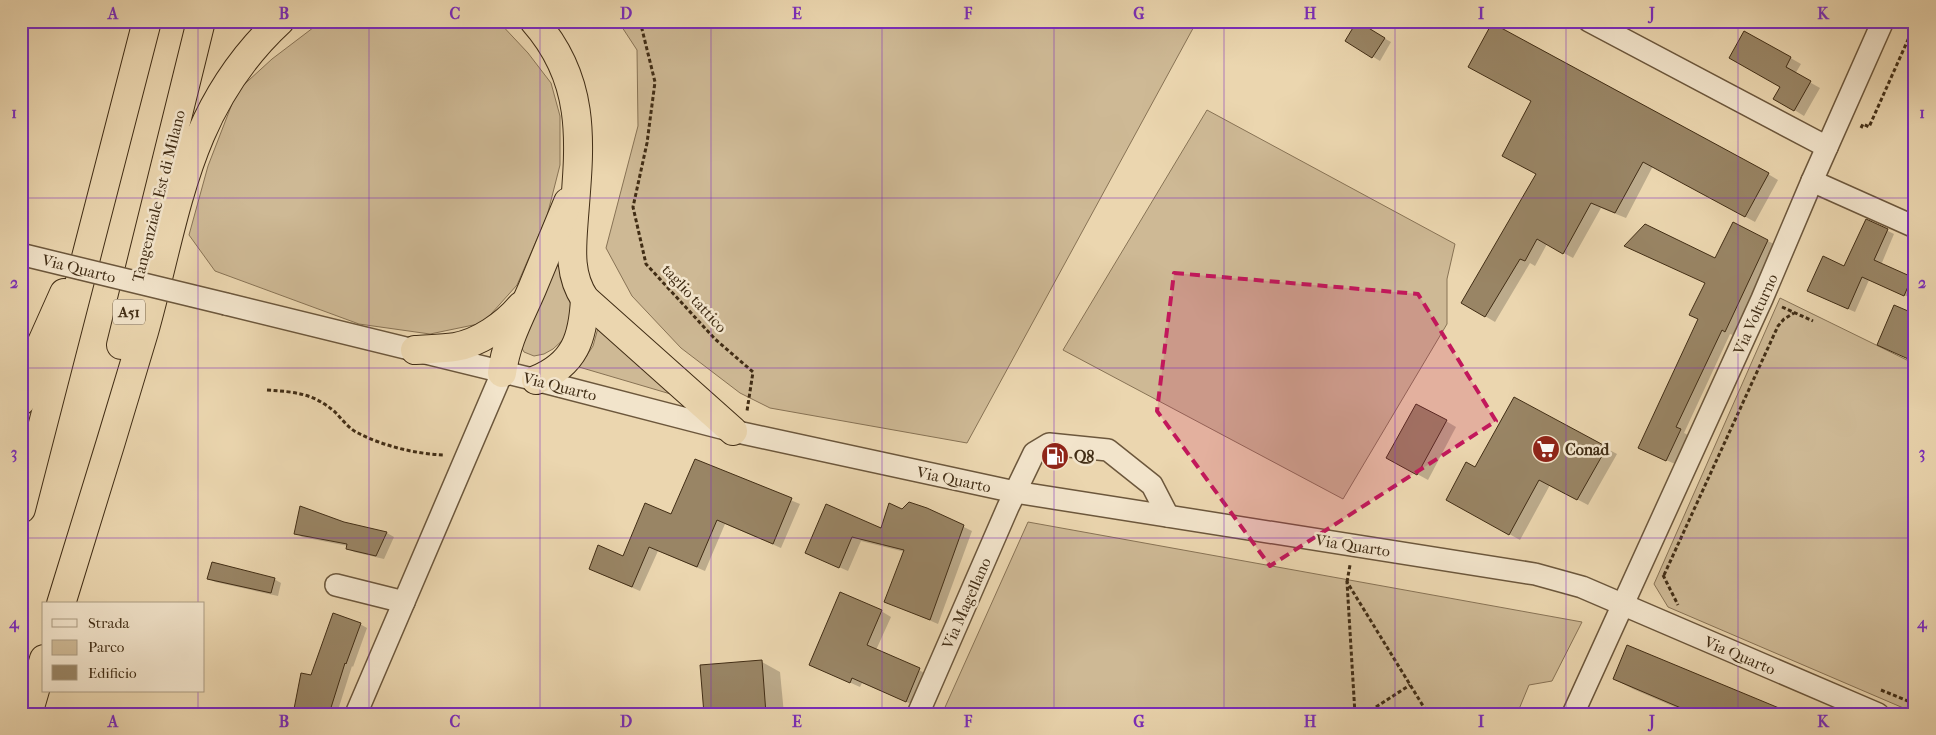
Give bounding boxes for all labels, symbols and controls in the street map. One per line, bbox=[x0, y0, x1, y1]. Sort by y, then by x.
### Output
text: A bbox=[107, 4, 119, 23]
text: B bbox=[279, 4, 289, 23]
text: C bbox=[450, 4, 461, 23]
text: D bbox=[620, 4, 632, 23]
text: E bbox=[792, 4, 802, 23]
text: F bbox=[963, 4, 973, 23]
text: G bbox=[1133, 4, 1145, 23]
text: H bbox=[1304, 4, 1317, 23]
text: I bbox=[1478, 4, 1485, 23]
text: J bbox=[1647, 4, 1655, 24]
text: K bbox=[1817, 4, 1830, 23]
text: 1 bbox=[11, 103, 17, 122]
text: 1 bbox=[1919, 103, 1925, 122]
street label: Tangenziale Est di Milano bbox=[128, 108, 189, 284]
street label: Via Quarto bbox=[39, 250, 118, 287]
street label: taglio tattico bbox=[658, 260, 731, 336]
street label: Via Volturno bbox=[1729, 271, 1782, 359]
text: 2 bbox=[10, 273, 18, 292]
text: 2 bbox=[1918, 273, 1926, 292]
road number: A51 bbox=[113, 300, 145, 324]
street label: Via Quarto bbox=[520, 368, 599, 405]
supermarket icon: Conad bbox=[1531, 434, 1561, 464]
place label: Conad bbox=[1565, 440, 1610, 459]
fuel station icon: Q8 bbox=[1040, 441, 1070, 471]
text: 3 bbox=[11, 443, 17, 463]
text: 3 bbox=[1919, 443, 1925, 463]
place label: Q8 bbox=[1074, 447, 1094, 466]
street label: Via Quarto bbox=[914, 462, 993, 497]
street label: Via Quarto bbox=[1313, 530, 1392, 561]
street label: Via Magellano bbox=[937, 555, 995, 653]
legend bbox=[42, 602, 205, 692]
text: 4 bbox=[8, 613, 20, 633]
text: 4 bbox=[1916, 613, 1928, 633]
text: Strada bbox=[88, 614, 131, 632]
street label: Via Quarto bbox=[1700, 632, 1778, 679]
text: Parco bbox=[88, 638, 125, 656]
text: Edificio bbox=[88, 664, 137, 682]
text: A bbox=[107, 712, 119, 731]
text: B bbox=[279, 712, 289, 731]
text: C bbox=[450, 712, 461, 731]
text: D bbox=[620, 712, 632, 731]
text: E bbox=[792, 712, 802, 731]
text: F bbox=[963, 712, 973, 731]
text: G bbox=[1133, 712, 1145, 731]
text: H bbox=[1304, 712, 1317, 731]
text: I bbox=[1478, 712, 1485, 731]
text: J bbox=[1647, 712, 1655, 732]
text: K bbox=[1817, 712, 1830, 731]

